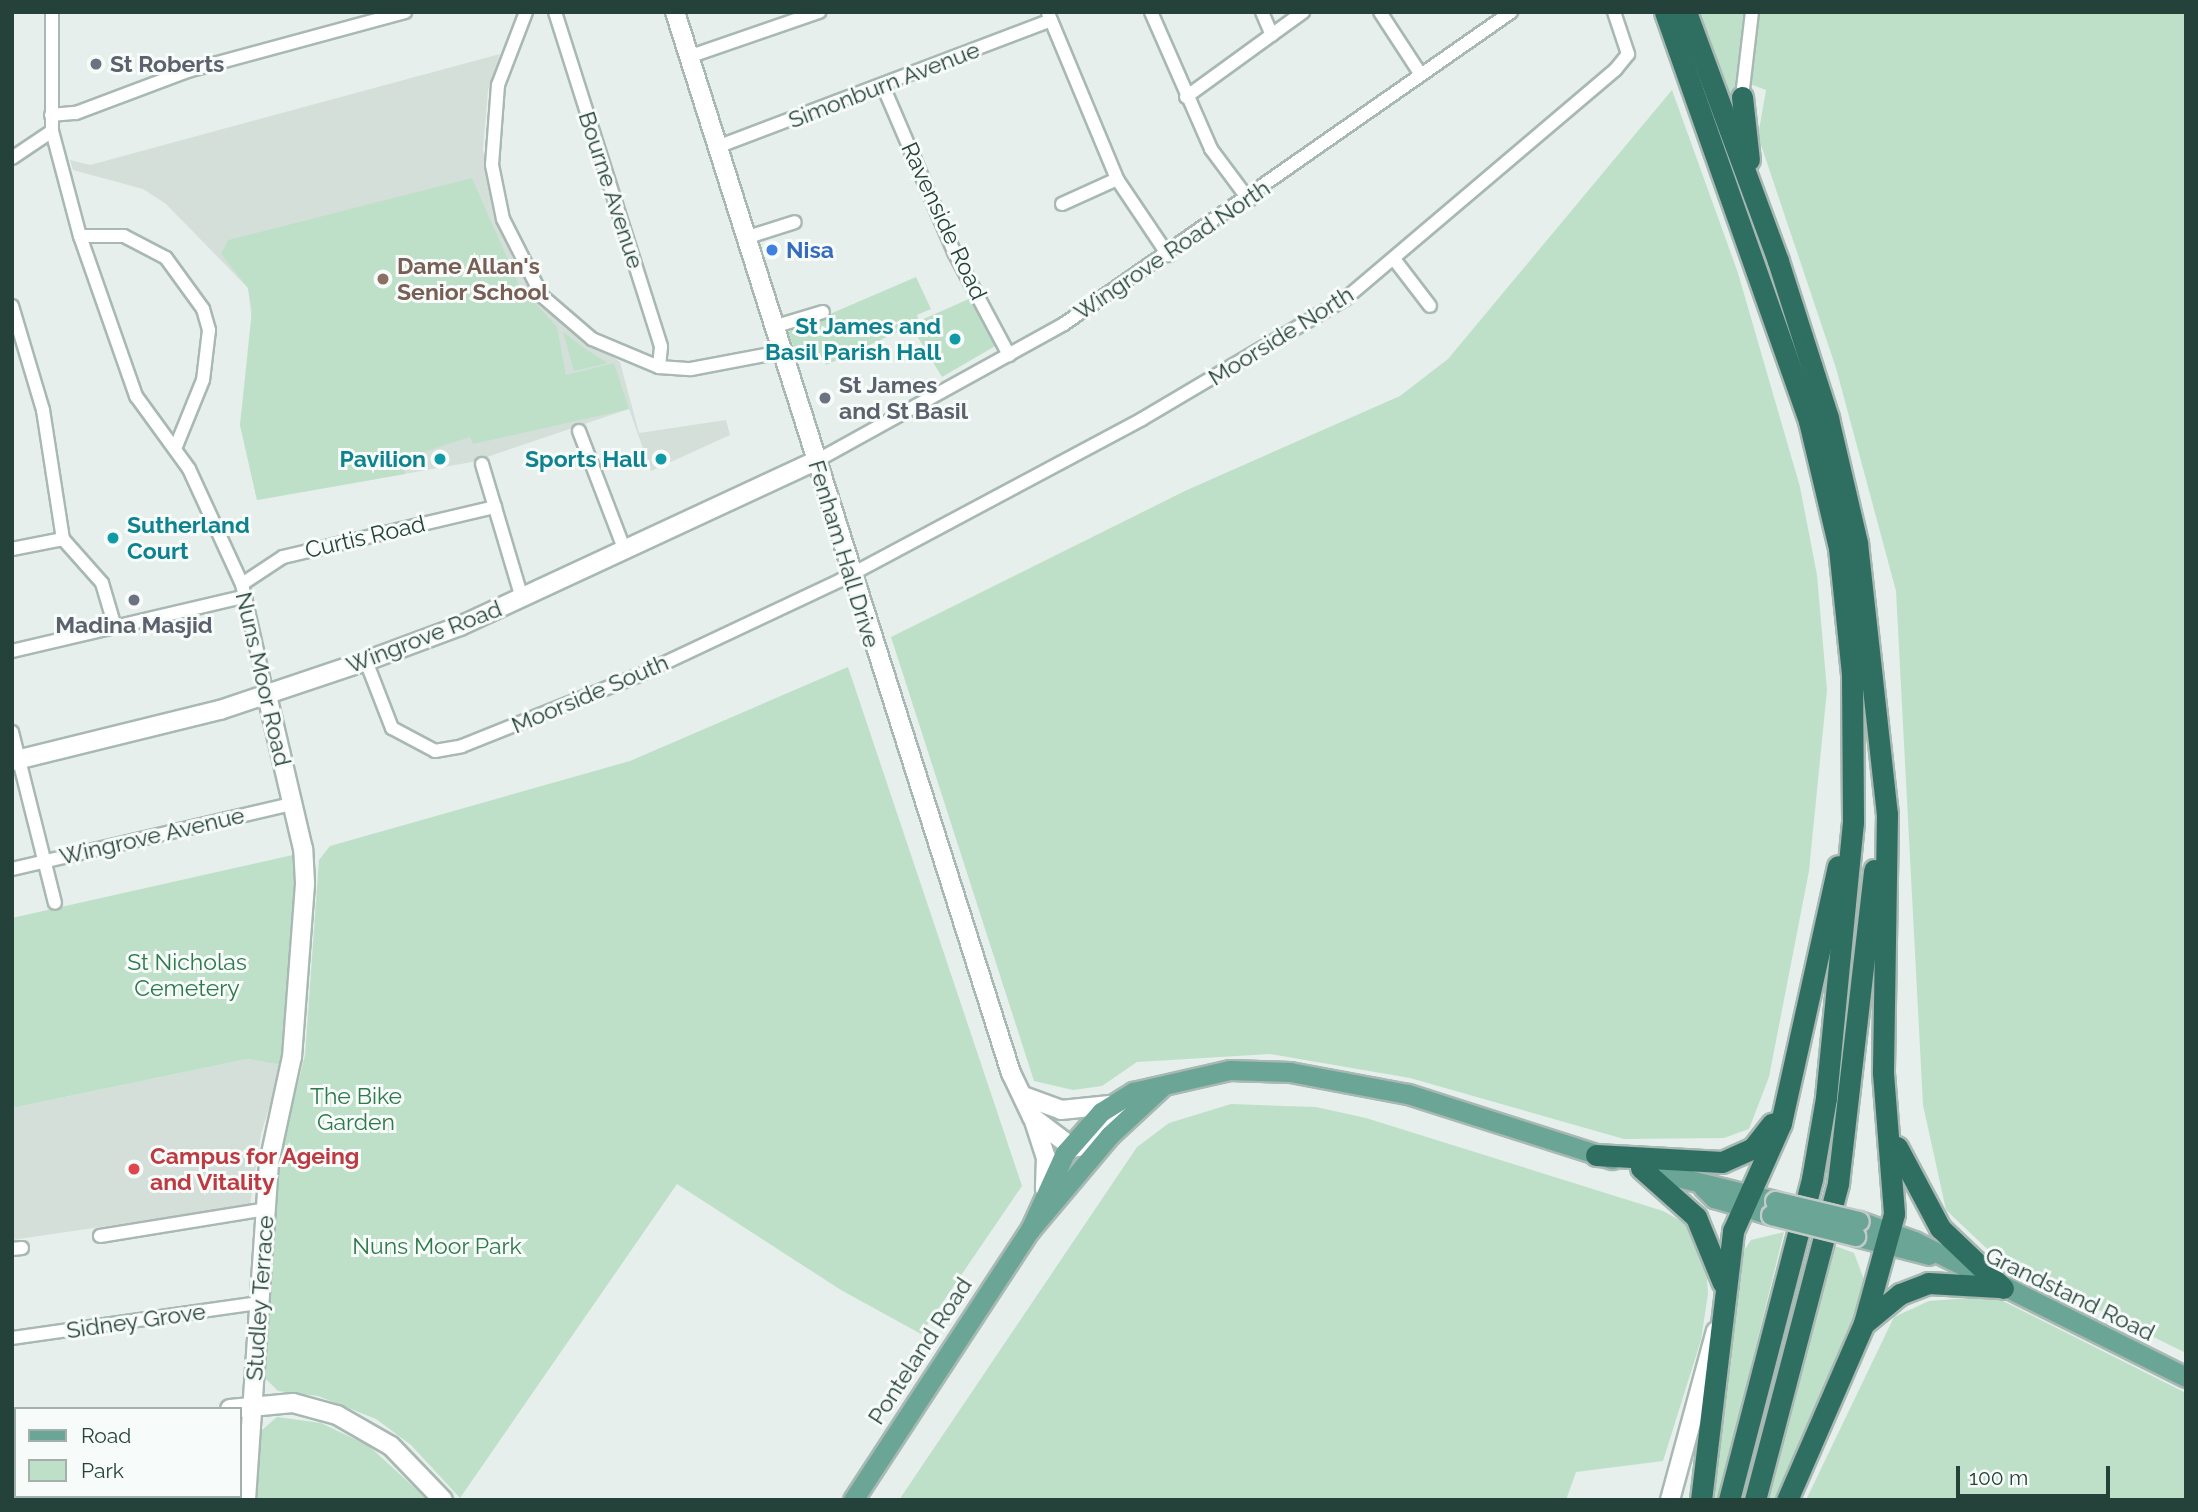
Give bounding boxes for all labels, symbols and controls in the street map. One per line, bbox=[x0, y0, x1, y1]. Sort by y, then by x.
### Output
street label: Simonburn Avenue bbox=[784, 36, 984, 134]
place label: St Roberts bbox=[110, 50, 224, 78]
marker: St Roberts bbox=[88, 56, 104, 72]
street label: Bourne Avenue bbox=[573, 108, 649, 272]
street label: Ravenside Road bbox=[895, 138, 993, 304]
street label: Wingrove Road North bbox=[1069, 174, 1275, 326]
place label: Nisa bbox=[786, 236, 834, 264]
marker: Nisa bbox=[764, 242, 780, 258]
place label: Dame Allan's Senior School bbox=[397, 252, 549, 306]
marker: Dame Allan's Senior School bbox=[375, 271, 391, 287]
street label: Moorside North bbox=[1203, 280, 1359, 392]
place label: St James and Basil Parish Hall bbox=[764, 312, 941, 366]
marker: St James and Basil Parish Hall bbox=[947, 331, 963, 347]
place label: St James and St Basil bbox=[839, 371, 968, 425]
marker: St James and St Basil bbox=[817, 390, 833, 406]
place label: Pavilion bbox=[340, 445, 426, 473]
place label: Sports Hall bbox=[525, 445, 647, 473]
marker: Pavilion bbox=[432, 451, 448, 467]
marker: Sports Hall bbox=[653, 451, 669, 467]
street label: Fenham Hall Drive bbox=[802, 457, 886, 651]
street label: Curtis Road bbox=[302, 510, 428, 564]
place label: Sutherland Court bbox=[127, 511, 250, 565]
marker: Sutherland Court bbox=[105, 530, 121, 546]
street label: Nuns Moor Road bbox=[230, 589, 296, 769]
marker: Madina Masjid bbox=[126, 592, 142, 608]
street label: Wingrove Road bbox=[342, 595, 506, 679]
place label: Madina Masjid bbox=[55, 611, 213, 639]
street label: Moorside South bbox=[507, 649, 673, 739]
street label: Wingrove Avenue bbox=[57, 801, 247, 871]
park label: St Nicholas Cemetery bbox=[127, 948, 247, 1002]
park label: The Bike Garden bbox=[310, 1082, 402, 1136]
place label: Campus for Ageing and Vitality bbox=[150, 1142, 361, 1196]
marker: Campus for Ageing and Vitality bbox=[124, 1159, 144, 1179]
street label: Studley Terrace bbox=[240, 1214, 280, 1382]
park label: Nuns Moor Park bbox=[352, 1232, 522, 1260]
street label: Grandstand Road bbox=[1981, 1241, 2159, 1347]
street label: Ponteland Road bbox=[862, 1272, 978, 1430]
street label: Sidney Grove bbox=[64, 1298, 208, 1344]
legend bbox=[14, 1407, 242, 1498]
text: Road bbox=[81, 1423, 131, 1448]
scale bar bbox=[1960, 1452, 2114, 1496]
text: Park bbox=[81, 1458, 124, 1483]
text: 100 m bbox=[1969, 1465, 2028, 1490]

